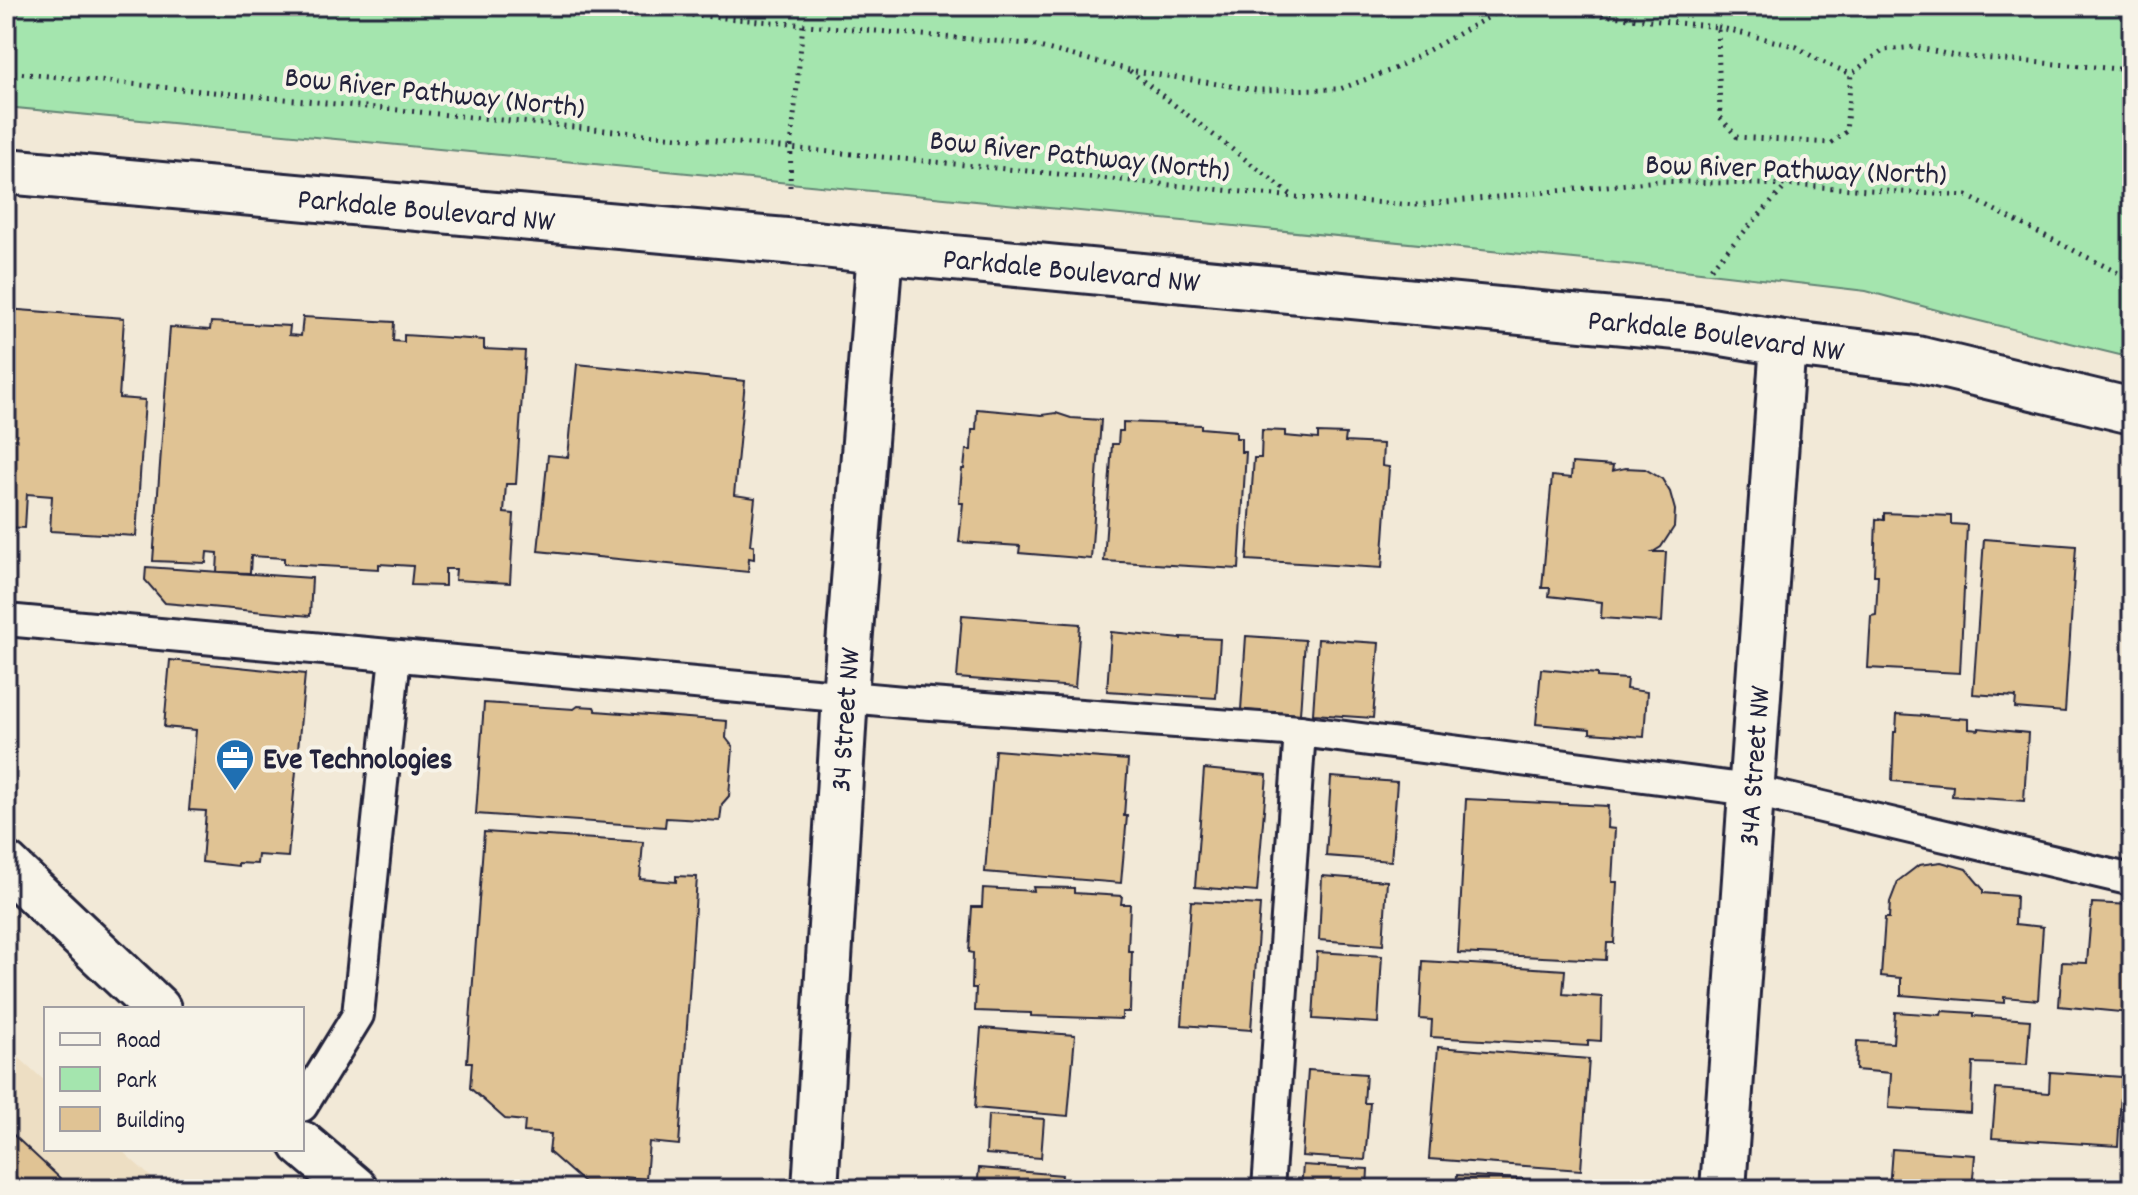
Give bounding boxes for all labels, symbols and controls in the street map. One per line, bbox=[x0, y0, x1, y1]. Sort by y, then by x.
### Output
street label: Bow River Pathway (North) bbox=[282, 58, 587, 133]
street label: Bow River Pathway (North) bbox=[927, 121, 1232, 196]
street label: Bow River Pathway (North) bbox=[1644, 146, 1947, 199]
street label: Parkdale Boulevard NW bbox=[295, 180, 557, 246]
street label: Parkdale Boulevard NW bbox=[941, 240, 1202, 307]
street label: Parkdale Boulevard NW bbox=[1586, 302, 1847, 376]
street label: 34 Street NW bbox=[822, 646, 875, 794]
street label: 34A Street NW bbox=[1730, 684, 1785, 848]
office icon: Eve Technologies bbox=[214, 737, 256, 792]
place label: Eve Technologies bbox=[263, 741, 452, 784]
legend bbox=[44, 1007, 304, 1151]
text: Road bbox=[116, 1025, 161, 1059]
text: Park bbox=[116, 1065, 157, 1099]
text: Building bbox=[116, 1105, 185, 1139]

